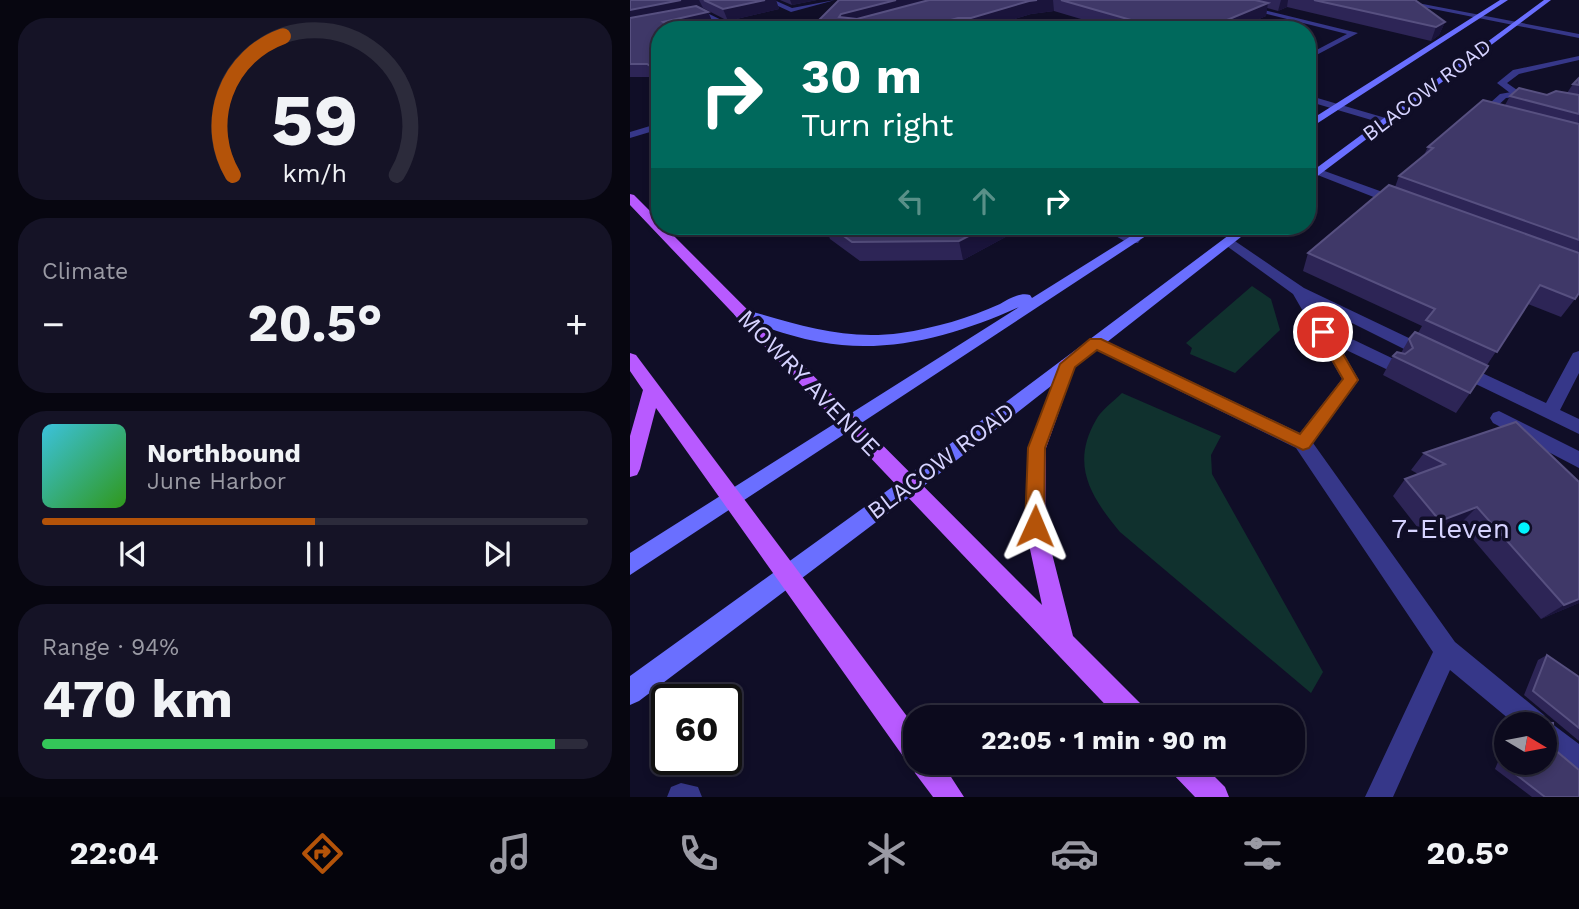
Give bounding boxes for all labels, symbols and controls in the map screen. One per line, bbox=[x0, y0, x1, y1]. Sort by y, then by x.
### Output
street label: BLACOW ROAD bbox=[1357, 33, 1496, 146]
text: 30 m bbox=[801, 47, 922, 105]
icon: right bbox=[686, 49, 777, 140]
text: 59 bbox=[271, 77, 359, 163]
text: Turn right bbox=[801, 106, 953, 144]
text: km/h bbox=[283, 159, 347, 188]
icon: left bbox=[892, 182, 930, 220]
icon: ahead bbox=[965, 182, 1003, 220]
icon: right bbox=[1038, 182, 1076, 220]
text: Climate bbox=[42, 258, 128, 285]
text: 20.5° bbox=[247, 293, 383, 354]
text: − bbox=[42, 302, 65, 346]
text: + bbox=[565, 302, 588, 346]
pin bbox=[1293, 302, 1353, 362]
street label: MOWRY AVENUE bbox=[732, 304, 886, 462]
icon: arrive bbox=[1304, 313, 1342, 351]
street label: BLACOW ROAD bbox=[862, 397, 1020, 525]
text: Northbound bbox=[147, 438, 301, 468]
text: June Harbor bbox=[147, 468, 286, 495]
position arrow bbox=[998, 489, 1072, 563]
place label: 7-Eleven bbox=[1391, 512, 1510, 545]
marker: 7-Eleven bbox=[1516, 520, 1532, 536]
icon: previous bbox=[114, 535, 152, 573]
icon: pause bbox=[296, 535, 334, 573]
icon: next bbox=[478, 535, 516, 573]
text: Range · 94% bbox=[42, 634, 179, 661]
text: 470 km bbox=[42, 669, 233, 730]
speed limit sign: 60 bbox=[651, 684, 742, 775]
north arrow bbox=[1494, 712, 1558, 775]
map controls bbox=[1494, 712, 1557, 775]
text: 22:05 · 1 min · 90 m bbox=[981, 725, 1227, 755]
icon: directions bbox=[298, 829, 347, 878]
icon: music bbox=[486, 829, 535, 878]
icon: phone bbox=[674, 829, 723, 878]
icon: climate bbox=[862, 829, 911, 878]
icon: car bbox=[1050, 829, 1099, 878]
icon: filters bbox=[1238, 829, 1287, 878]
text: 22:04 bbox=[70, 834, 159, 872]
text: 20.5° bbox=[1426, 834, 1509, 872]

